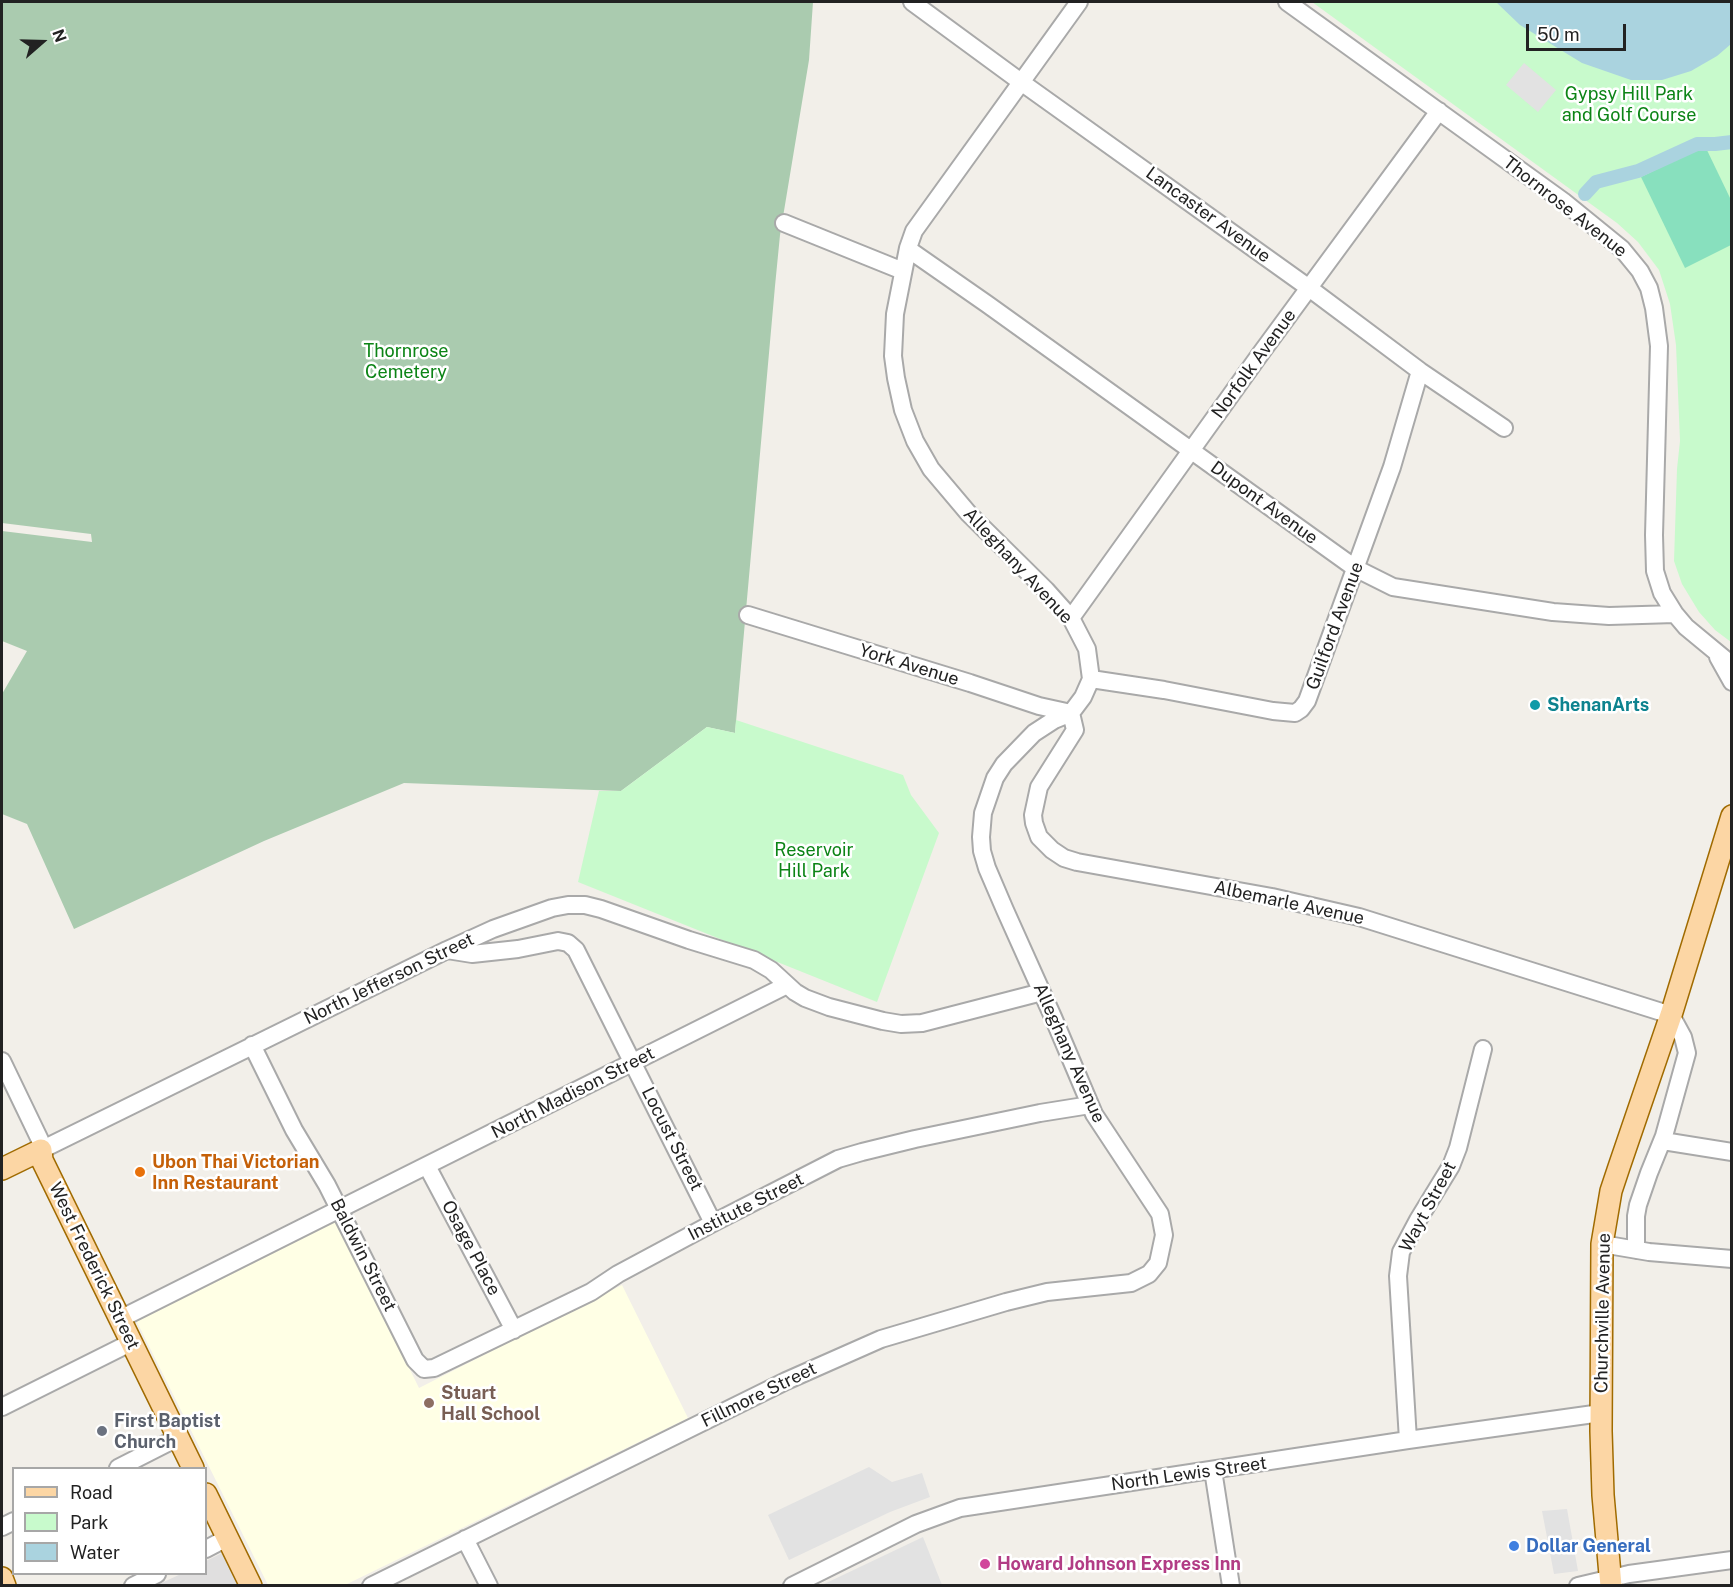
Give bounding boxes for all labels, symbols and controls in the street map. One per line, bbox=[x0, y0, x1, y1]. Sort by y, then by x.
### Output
north arrow bbox=[12, 12, 72, 72]
scale bar bbox=[1529, 12, 1630, 50]
text: 50 m bbox=[1537, 24, 1580, 45]
text: N bbox=[48, 27, 70, 45]
park label: Gypsy Hill Park and Golf Course bbox=[1562, 83, 1696, 125]
street label: Thornrose Avenue bbox=[1499, 152, 1631, 262]
street label: Lancaster Avenue bbox=[1141, 162, 1275, 268]
street label: Norfolk Avenue bbox=[1207, 305, 1301, 423]
park label: Thornrose Cemetery bbox=[364, 340, 448, 382]
street label: Dupont Avenue bbox=[1206, 457, 1322, 549]
street label: Alleghany Avenue bbox=[959, 504, 1077, 628]
street label: Guilford Avenue bbox=[1302, 559, 1368, 693]
street label: York Avenue bbox=[856, 640, 962, 690]
place label: ShenanArts bbox=[1547, 694, 1649, 716]
marker: ShenanArts bbox=[1528, 698, 1542, 712]
park label: Reservoir Hill Park bbox=[774, 839, 854, 882]
street label: Albemarle Avenue bbox=[1212, 877, 1366, 929]
street label: North Jefferson Street bbox=[300, 928, 478, 1030]
street label: Alleghany Avenue bbox=[1029, 980, 1109, 1126]
street label: North Madison Street bbox=[488, 1043, 658, 1143]
street label: Locust Street bbox=[637, 1084, 707, 1194]
place label: Ubon Thai Victorian Inn Restaurant bbox=[152, 1151, 319, 1194]
street label: Wayt Street bbox=[1395, 1158, 1461, 1256]
marker: Ubon Thai Victorian Inn Restaurant bbox=[133, 1165, 147, 1179]
street label: Institute Street bbox=[685, 1169, 807, 1245]
street label: West Frederick Street bbox=[44, 1179, 144, 1353]
street label: Baldwin Street bbox=[325, 1195, 401, 1315]
street label: Osage Place bbox=[437, 1197, 505, 1299]
street label: Churchville Avenue bbox=[1591, 1233, 1615, 1393]
street label: Fillmore Street bbox=[698, 1358, 820, 1432]
place label: Stuart Hall School bbox=[441, 1382, 540, 1424]
marker: Stuart Hall School bbox=[422, 1396, 436, 1410]
place label: First Baptist Church bbox=[114, 1410, 221, 1452]
marker: First Baptist Church bbox=[95, 1424, 109, 1438]
street label: North Lewis Street bbox=[1110, 1452, 1268, 1496]
legend bbox=[12, 1467, 207, 1575]
text: Road bbox=[70, 1482, 113, 1503]
text: Park bbox=[70, 1512, 108, 1533]
place label: Dollar General bbox=[1526, 1535, 1651, 1557]
marker: Dollar General bbox=[1507, 1539, 1521, 1553]
text: Water bbox=[70, 1542, 120, 1563]
place label: Howard Johnson Express Inn bbox=[997, 1553, 1241, 1575]
marker: Howard Johnson Express Inn bbox=[978, 1557, 992, 1571]

